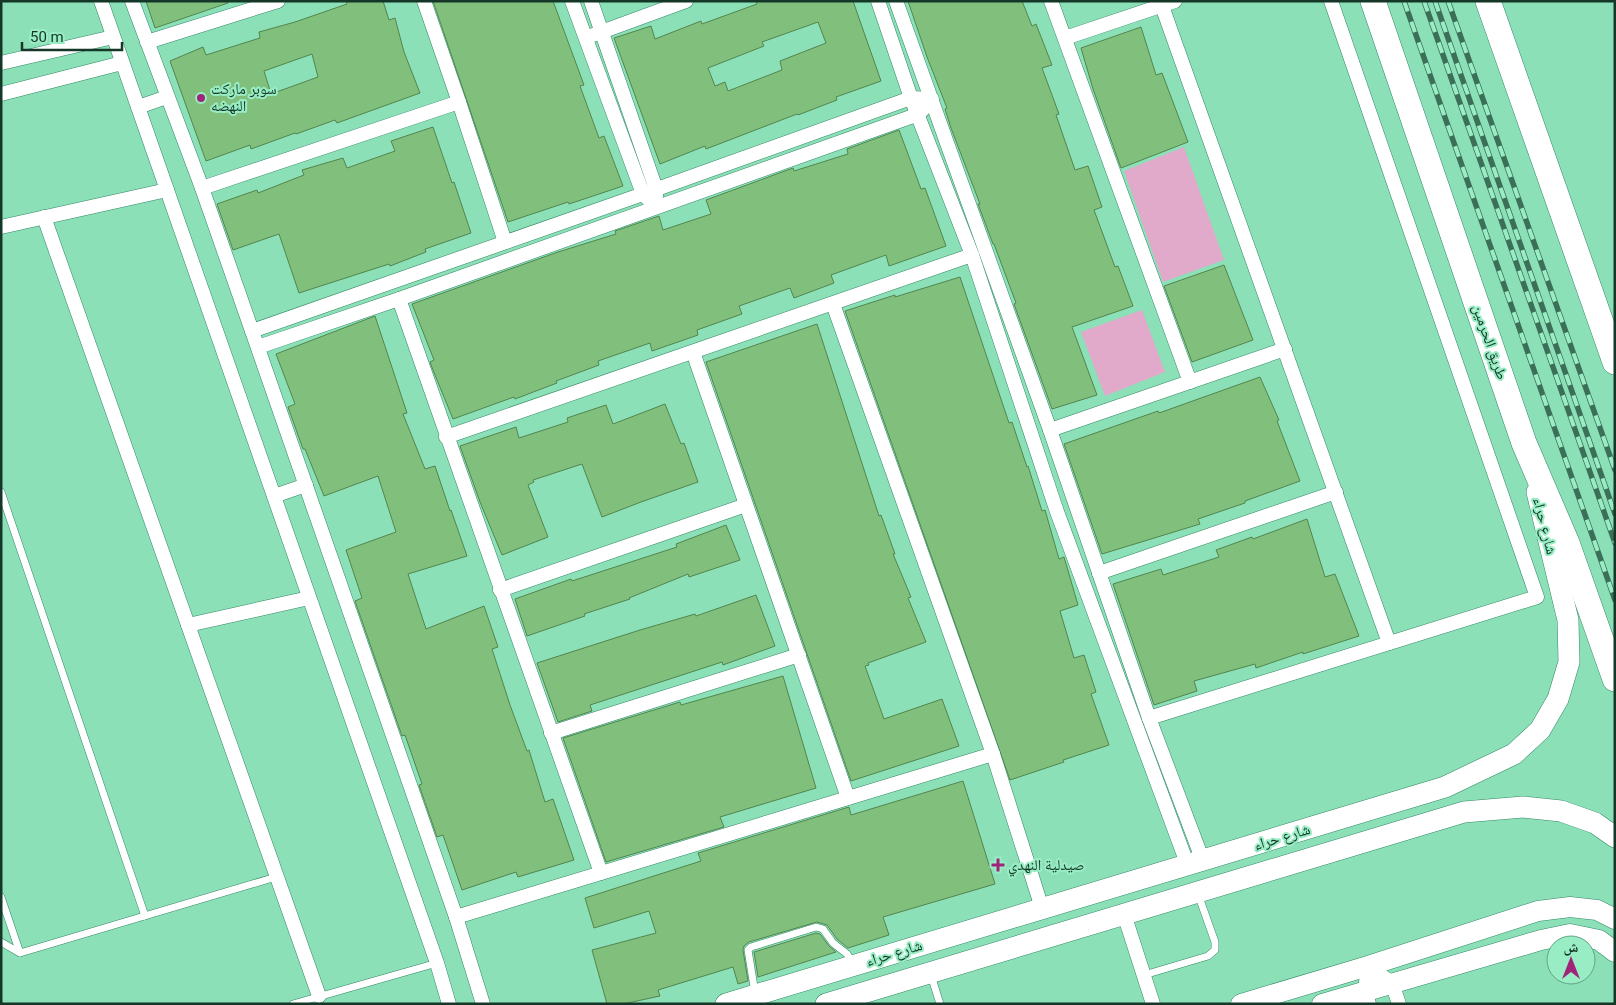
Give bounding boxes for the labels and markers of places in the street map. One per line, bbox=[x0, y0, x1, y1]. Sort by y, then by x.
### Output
place label: سوبر ماركت النهضه bbox=[211, 80, 277, 115]
marker: سوبر ماركت النهضه bbox=[195, 92, 207, 104]
place label: صيدلية النهدي bbox=[1008, 856, 1085, 877]
marker: صيدلية النهدي bbox=[992, 859, 1004, 871]

